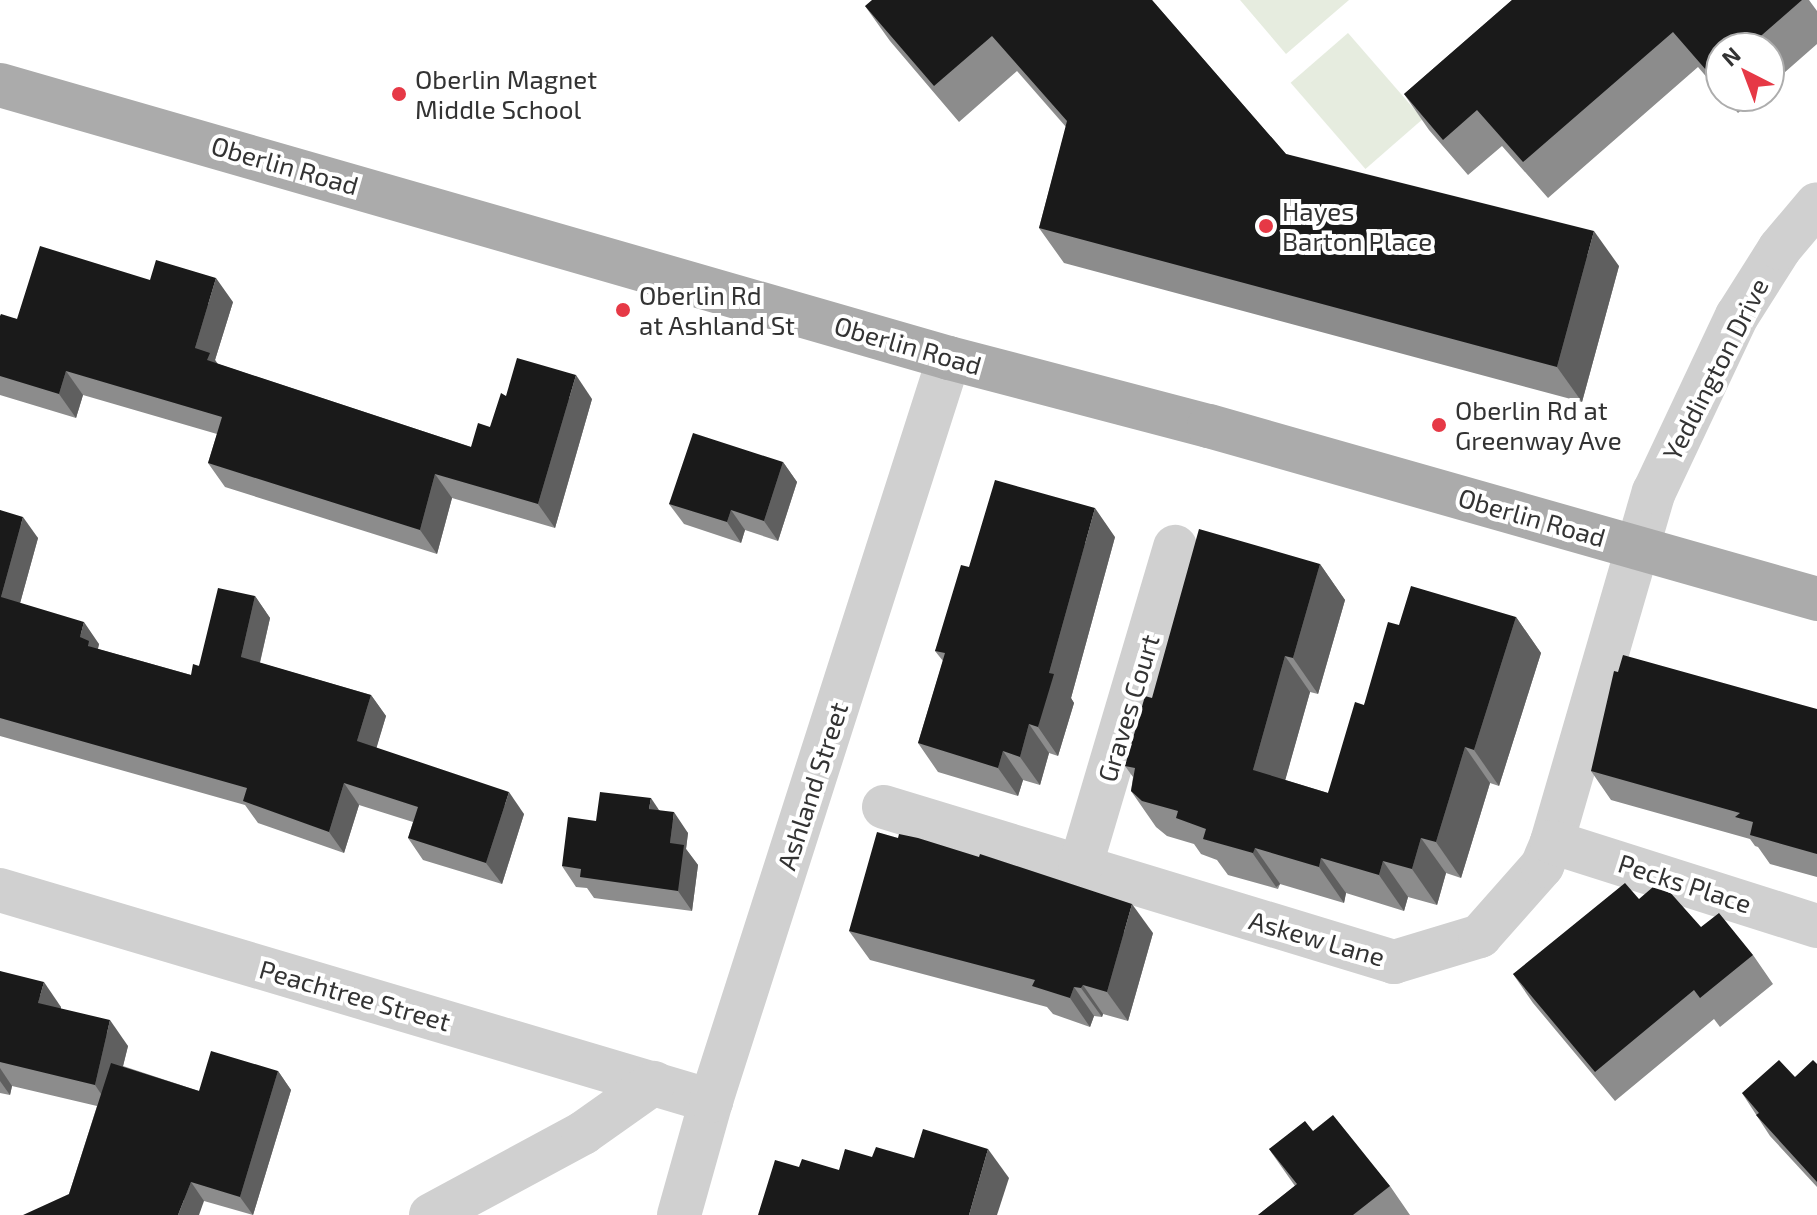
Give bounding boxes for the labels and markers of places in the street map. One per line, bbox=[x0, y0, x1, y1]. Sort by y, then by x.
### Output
place label: Oberlin Magnet Middle School bbox=[415, 63, 597, 124]
marker: Oberlin Magnet Middle School bbox=[390, 85, 408, 103]
place label: Hayes Barton Place bbox=[1282, 195, 1432, 256]
marker: Hayes Barton Place bbox=[1257, 217, 1275, 235]
place label: Oberlin Rd at Ashland St bbox=[639, 279, 796, 340]
marker: Oberlin Rd at Ashland St bbox=[614, 301, 632, 319]
place label: Oberlin Rd at Greenway Ave bbox=[1455, 394, 1623, 456]
marker: Oberlin Rd at Greenway Ave bbox=[1430, 416, 1448, 434]

